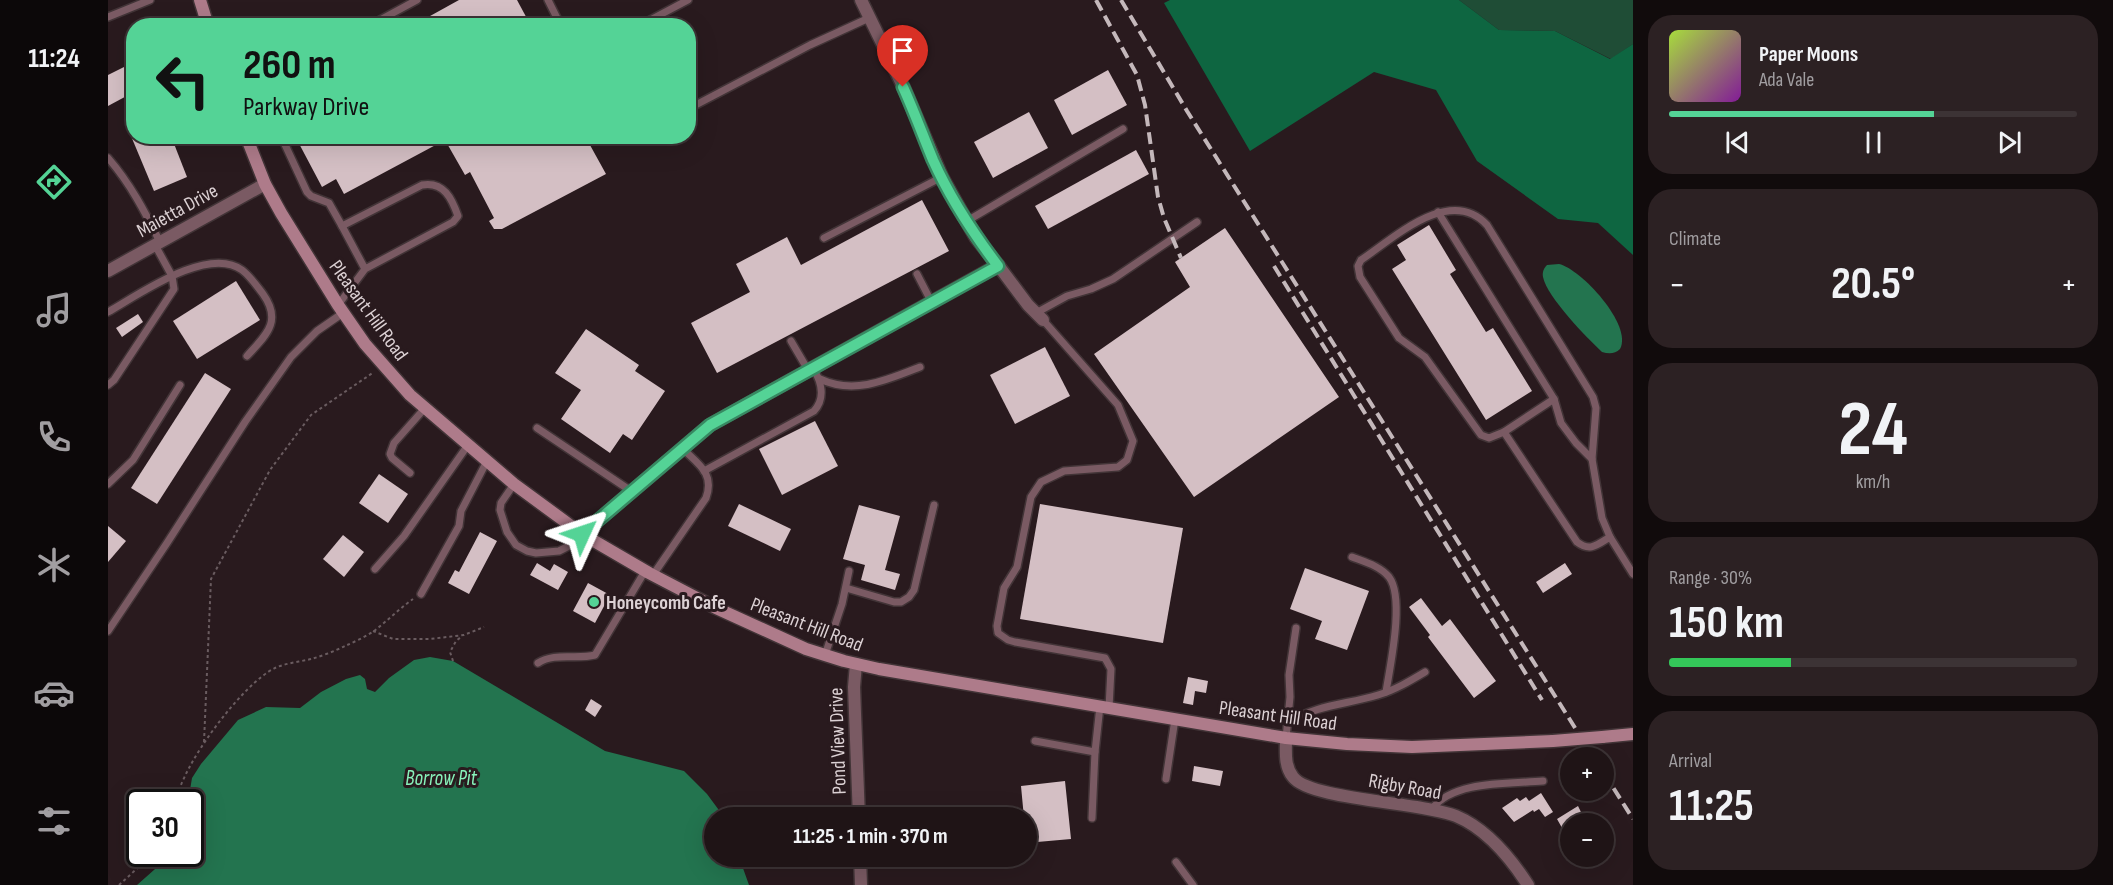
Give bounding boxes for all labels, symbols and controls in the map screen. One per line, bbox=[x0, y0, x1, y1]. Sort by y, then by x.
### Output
pin bbox=[877, 25, 928, 87]
icon: arrive bbox=[886, 34, 919, 67]
text: 260 m bbox=[243, 40, 336, 91]
text: Paper Moons bbox=[1759, 41, 1858, 68]
icon: left bbox=[144, 42, 222, 120]
text: 11:24 bbox=[28, 43, 80, 75]
text: Ada Vale bbox=[1759, 68, 1814, 92]
text: Parkway Drive bbox=[243, 91, 369, 123]
icon: previous bbox=[1721, 126, 1754, 159]
icon: pause bbox=[1857, 126, 1890, 159]
icon: next bbox=[1993, 126, 2026, 159]
icon: directions bbox=[33, 161, 75, 203]
street label: Maietta Drive bbox=[133, 179, 222, 243]
text: Climate bbox=[1669, 227, 1721, 251]
street label: Pleasant Hill Road bbox=[324, 256, 413, 366]
text: 20.5° bbox=[1831, 257, 1915, 312]
text: − bbox=[1669, 265, 1685, 305]
text: + bbox=[2061, 265, 2077, 305]
icon: music bbox=[33, 289, 75, 331]
text: 24 bbox=[1838, 384, 1908, 477]
icon: phone bbox=[33, 416, 75, 458]
text: km/h bbox=[1856, 470, 1890, 494]
position arrow bbox=[550, 502, 614, 566]
icon: climate bbox=[33, 544, 75, 586]
text: Range · 30% bbox=[1669, 566, 1752, 590]
place label: Honeycomb Cafe bbox=[606, 591, 726, 615]
street label: Pleasant Hill Road bbox=[747, 592, 866, 657]
marker: Honeycomb Cafe bbox=[587, 595, 601, 609]
text: 150 km bbox=[1669, 596, 1784, 651]
icon: car bbox=[33, 672, 75, 714]
street label: Pond View Drive bbox=[824, 687, 852, 795]
street label: Pleasant Hill Road bbox=[1218, 696, 1338, 736]
map controls bbox=[1560, 747, 1614, 867]
button: + bbox=[1560, 747, 1614, 801]
text: Arrival bbox=[1669, 749, 1712, 773]
water label: Borrow Pit bbox=[405, 766, 477, 791]
street label: Rigby Road bbox=[1367, 769, 1443, 805]
text: 11:25 bbox=[1669, 779, 1754, 834]
speed limit sign: 30 bbox=[126, 789, 204, 867]
icon: filters bbox=[33, 800, 75, 842]
button: − bbox=[1560, 813, 1614, 867]
text: 11:25 · 1 min · 370 m bbox=[793, 823, 948, 850]

